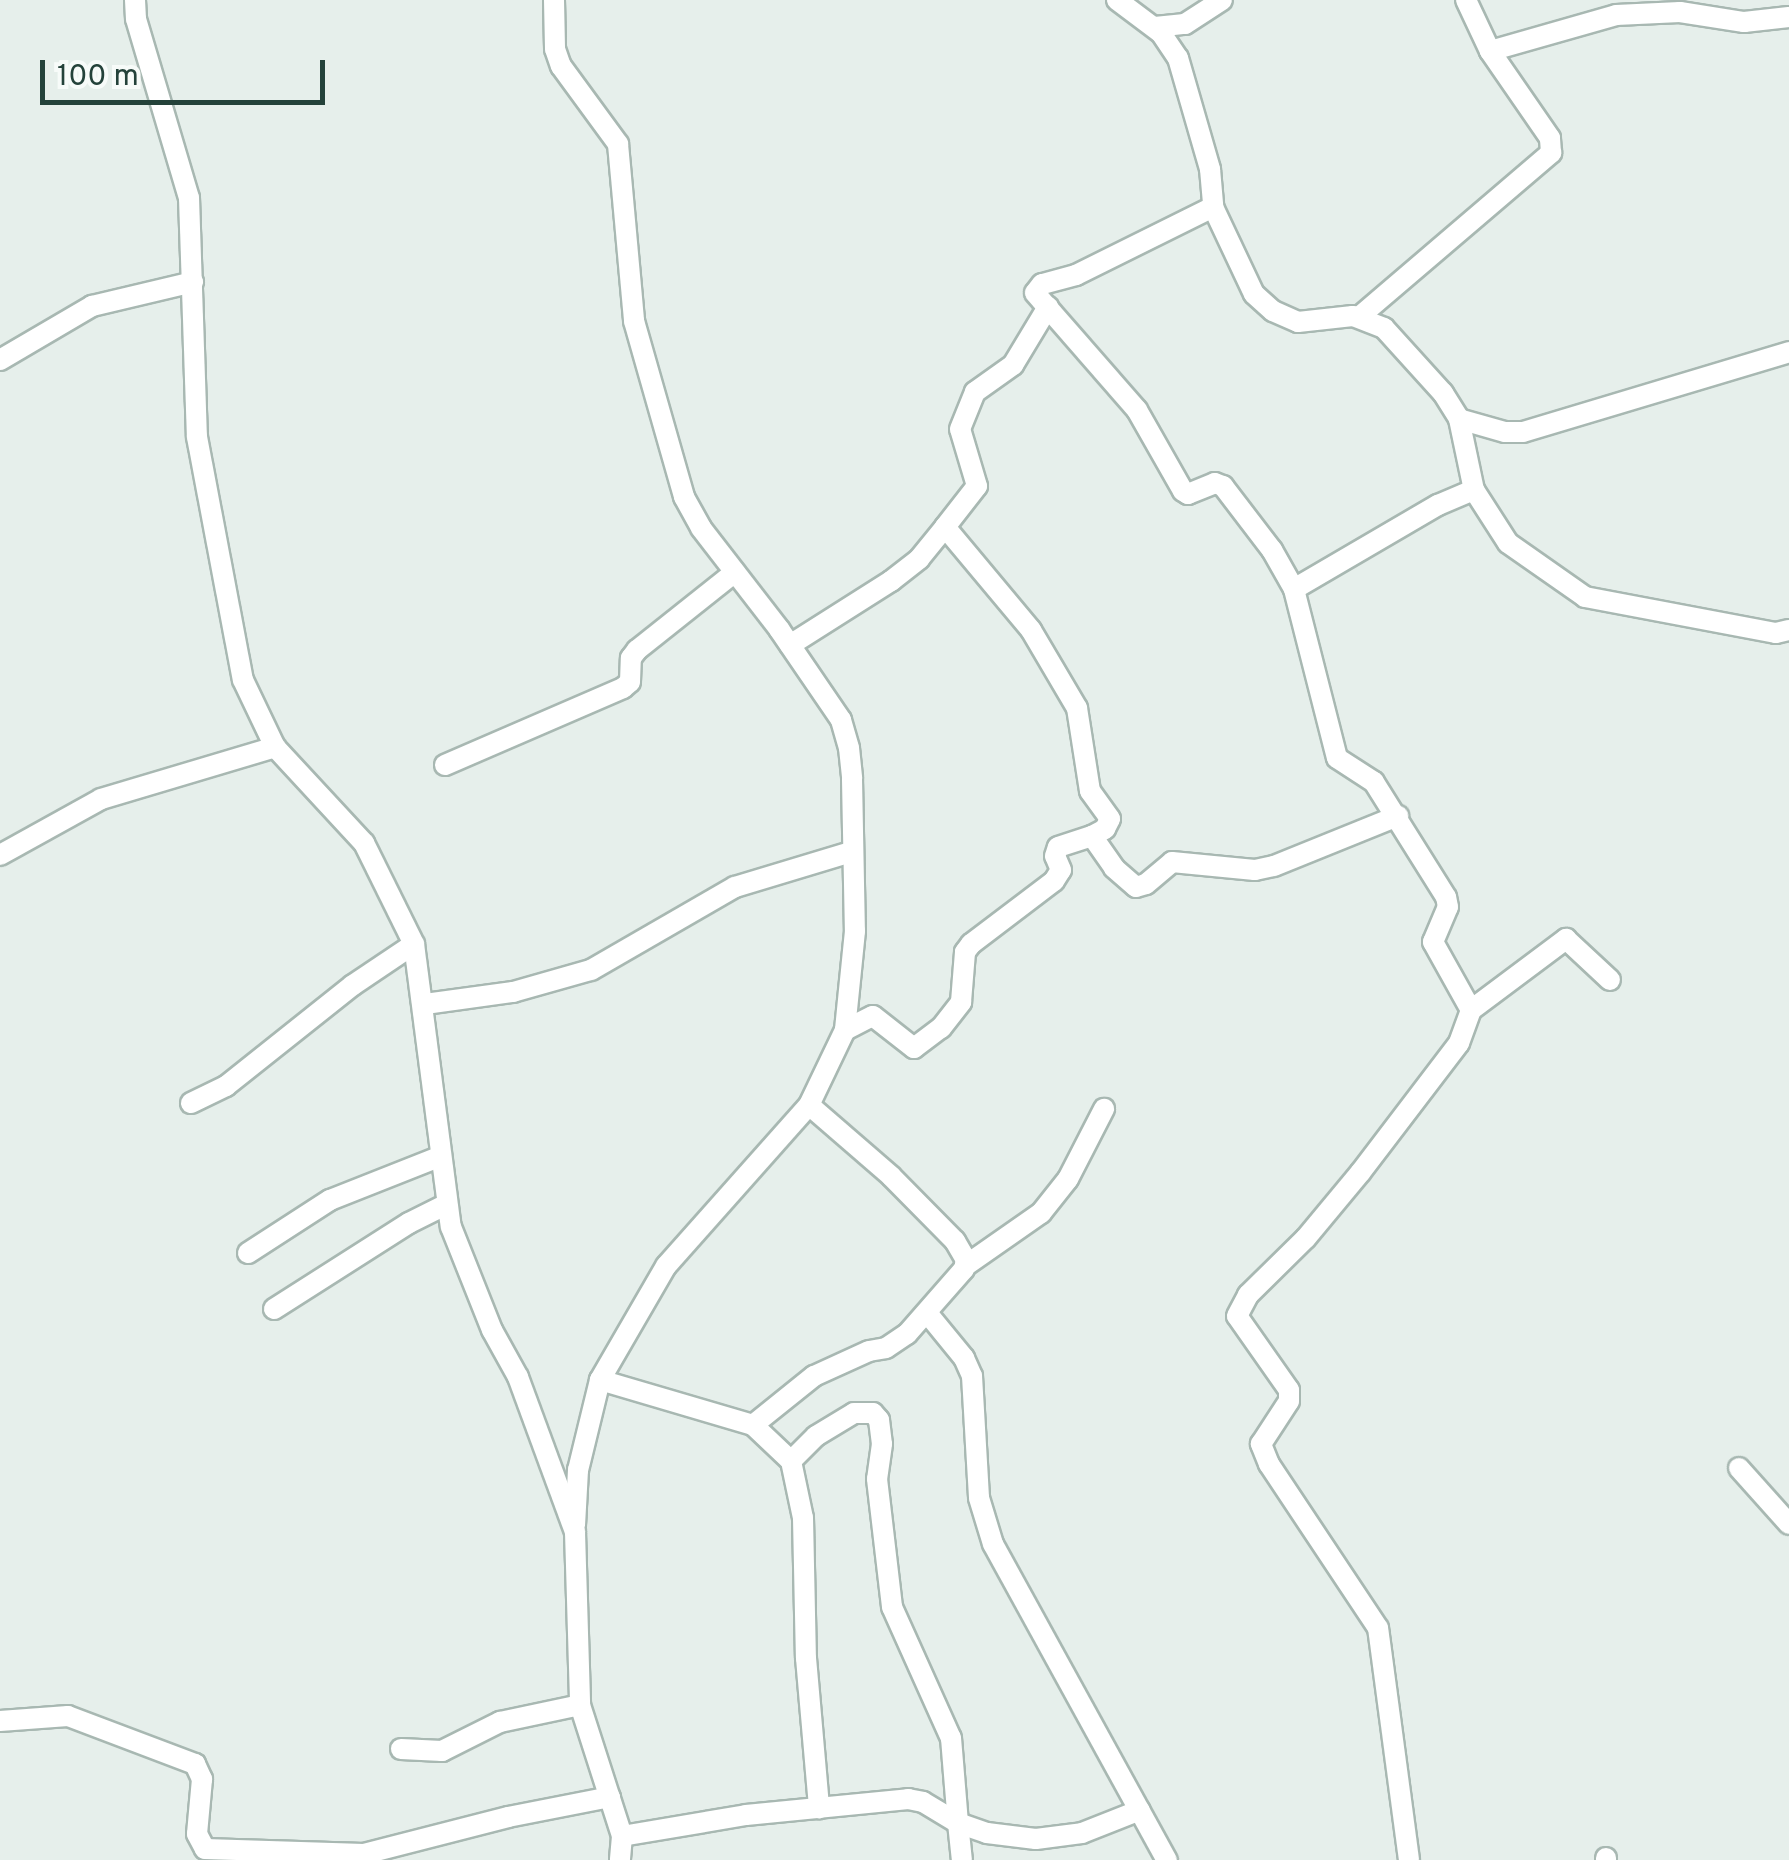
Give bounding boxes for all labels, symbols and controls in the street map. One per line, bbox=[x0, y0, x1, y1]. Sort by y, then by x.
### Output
scale bar bbox=[45, 40, 330, 102]
text: 100 m bbox=[57, 59, 139, 96]

